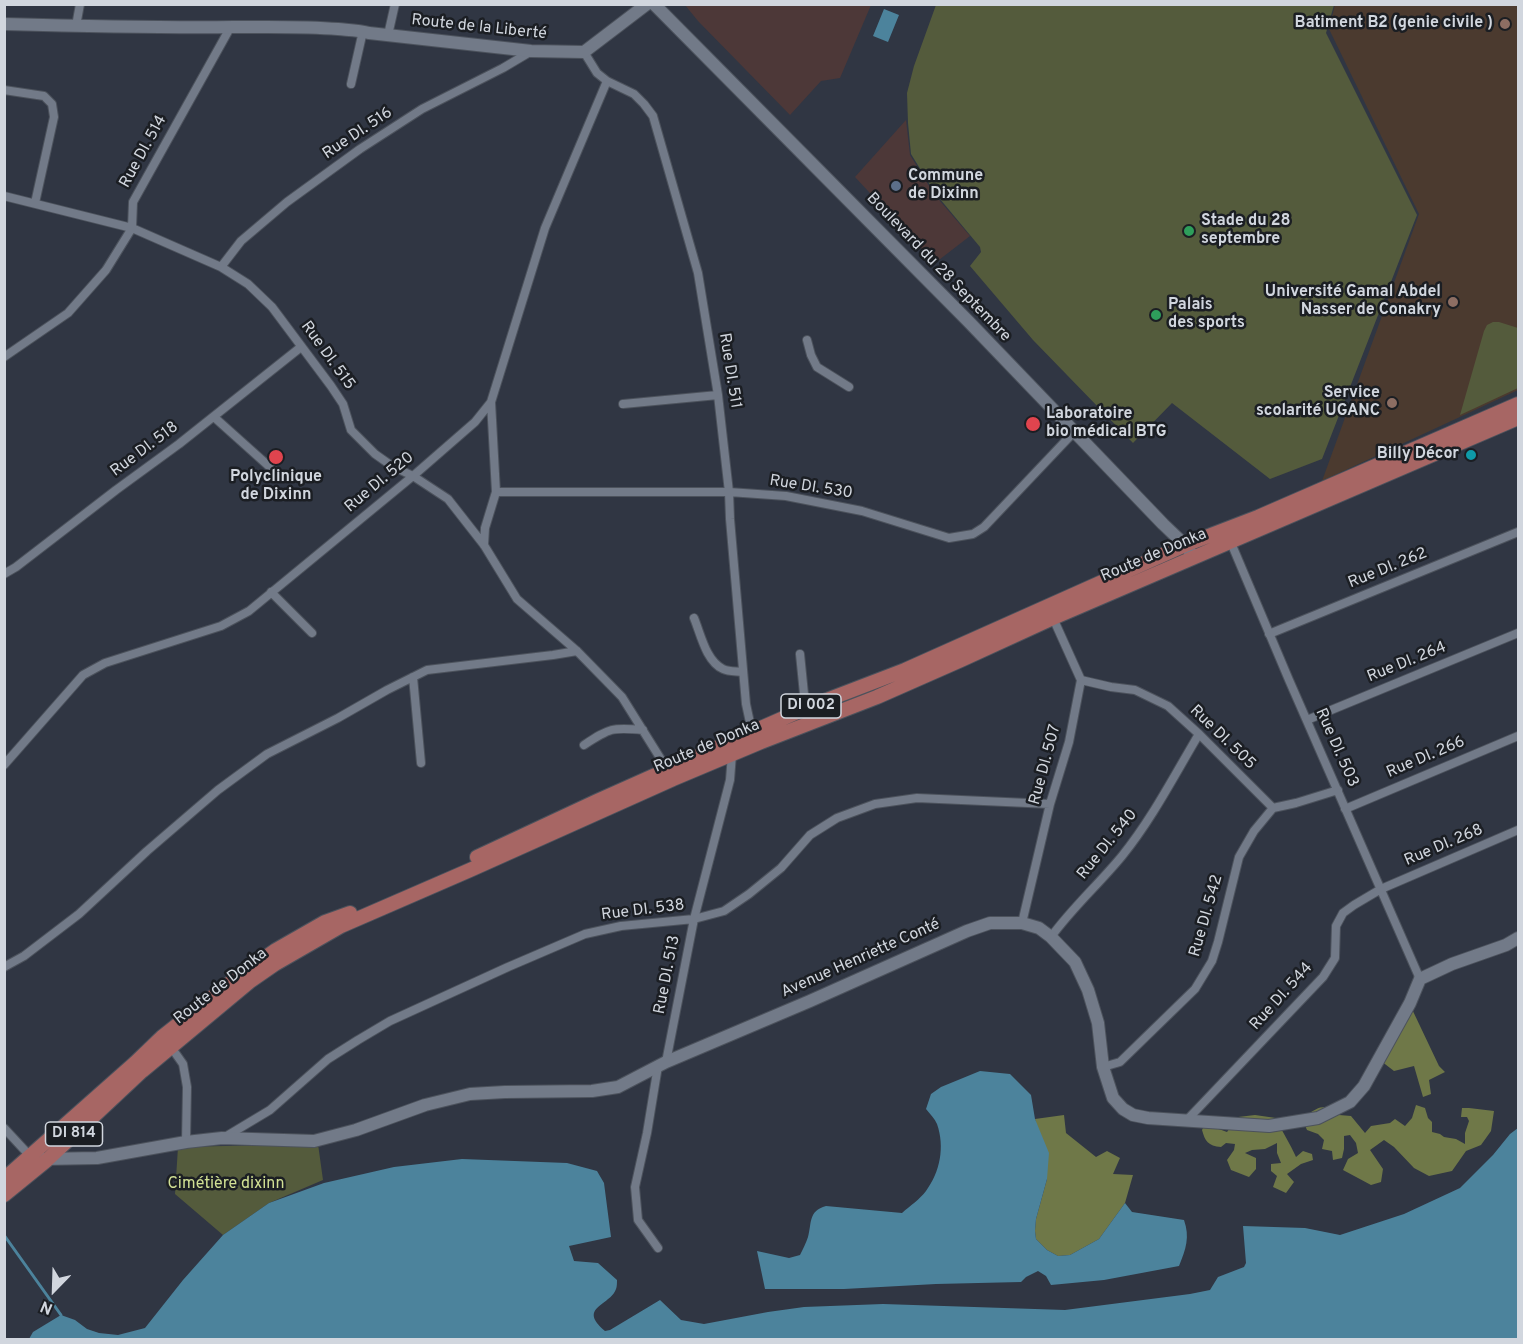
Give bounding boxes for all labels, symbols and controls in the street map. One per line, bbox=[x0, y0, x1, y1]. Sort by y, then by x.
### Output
street label: Route de la Liberté bbox=[410, 11, 548, 45]
place label: Batiment B2 (genie civile ) bbox=[1295, 14, 1493, 34]
marker: Batiment B2 (genie civile ) bbox=[1498, 17, 1512, 31]
street label: Rue DI. 516 bbox=[320, 104, 396, 164]
street label: Rue DI. 514 bbox=[116, 112, 172, 192]
place label: Commune de Dixinn bbox=[908, 167, 983, 205]
marker: Commune de Dixinn bbox=[889, 179, 903, 193]
street label: Boulevard du 28 Septembre bbox=[862, 190, 1014, 346]
place label: Stade du 28 septembre bbox=[1201, 212, 1291, 250]
marker: Stade du 28 septembre bbox=[1182, 224, 1196, 238]
place label: Université Gamal Abdel Nasser de Conakry bbox=[1265, 283, 1441, 321]
marker: Université Gamal Abdel Nasser de Conakry bbox=[1446, 295, 1460, 309]
place label: Palais des sports bbox=[1168, 296, 1245, 334]
marker: Palais des sports bbox=[1149, 308, 1163, 322]
street label: Rue DI. 515 bbox=[296, 318, 358, 394]
street label: Rue DI. 511 bbox=[714, 332, 744, 410]
place label: Service scolarité UGANC bbox=[1256, 384, 1380, 422]
marker: Service scolarité UGANC bbox=[1385, 396, 1399, 410]
place label: Laboratoire bio médical BTG bbox=[1046, 405, 1167, 443]
marker: Laboratoire bio médical BTG bbox=[1024, 415, 1042, 433]
street label: Rue DI. 518 bbox=[107, 418, 183, 482]
place label: Billy Décor bbox=[1377, 445, 1459, 465]
marker: Polyclinique de Dixinn bbox=[267, 448, 285, 466]
marker: Billy Décor bbox=[1464, 448, 1478, 462]
street label: Rue DI. 520 bbox=[342, 449, 418, 517]
place label: Polyclinique de Dixinn bbox=[230, 468, 322, 506]
street label: Rue DI. 530 bbox=[768, 472, 854, 504]
street label: Route de Donka bbox=[1098, 525, 1210, 587]
street label: Rue DI. 262 bbox=[1346, 544, 1430, 594]
street label: Rue DI. 264 bbox=[1365, 638, 1449, 688]
road number: DI 002 bbox=[781, 694, 841, 718]
street label: Rue DI. 505 bbox=[1185, 702, 1259, 774]
street label: Rue DI. 503 bbox=[1310, 706, 1362, 790]
street label: Route de Donka bbox=[651, 716, 763, 778]
street label: Rue DI. 507 bbox=[1026, 723, 1066, 807]
street label: Rue DI. 266 bbox=[1384, 733, 1468, 783]
street label: Rue DI. 540 bbox=[1074, 806, 1142, 884]
street label: Rue DI. 268 bbox=[1402, 821, 1486, 871]
street label: Rue DI. 542 bbox=[1186, 873, 1228, 959]
street label: Rue DI. 538 bbox=[600, 896, 686, 926]
street label: Avenue Henriette Conté bbox=[779, 915, 943, 1003]
street label: Rue DI. 513 bbox=[651, 934, 685, 1016]
street label: Route de Donka bbox=[171, 945, 271, 1029]
street label: Rue DI. 544 bbox=[1247, 959, 1317, 1035]
road number: DI 814 bbox=[46, 1122, 103, 1146]
park label: Cimétière dixinn bbox=[167, 1175, 285, 1195]
north arrow bbox=[24, 1260, 84, 1320]
text: N bbox=[38, 1295, 56, 1318]

